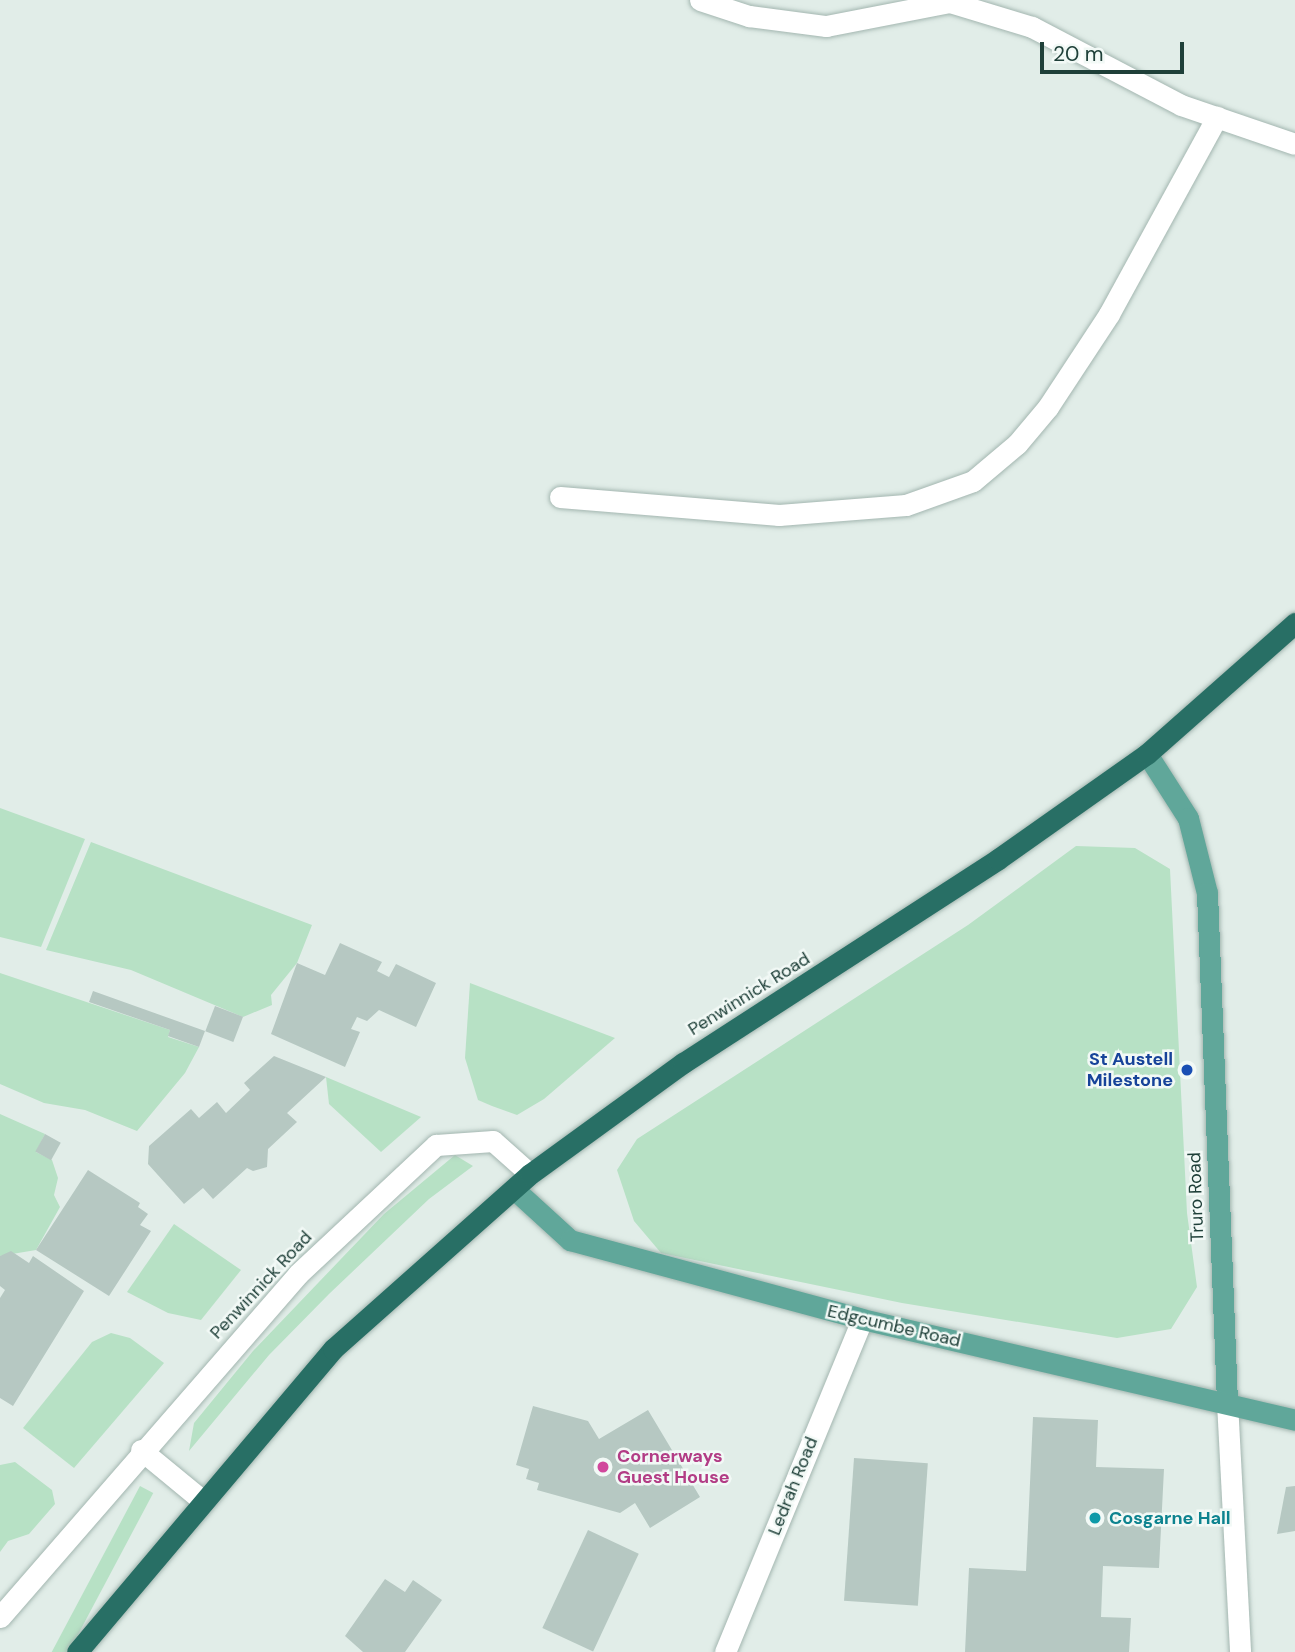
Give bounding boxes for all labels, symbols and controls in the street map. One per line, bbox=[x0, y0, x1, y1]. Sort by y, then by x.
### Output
scale bar bbox=[1043, 28, 1186, 72]
text: 20 m bbox=[1053, 40, 1104, 68]
street label: Penwinnick Road bbox=[684, 948, 814, 1040]
place label: St Austell Milestone bbox=[1087, 1049, 1173, 1092]
marker: St Austell Milestone bbox=[1179, 1062, 1195, 1078]
street label: Truro Road bbox=[1184, 1152, 1208, 1242]
street label: Penwinnick Road bbox=[206, 1227, 316, 1343]
street label: Edgcumbe Road bbox=[825, 1300, 963, 1352]
street label: Ledrah Road bbox=[763, 1434, 823, 1538]
place label: Cornerways Guest House bbox=[617, 1446, 730, 1488]
marker: Cornerways Guest House bbox=[595, 1459, 611, 1475]
place label: Cosgarne Hall bbox=[1109, 1507, 1231, 1529]
marker: Cosgarne Hall bbox=[1087, 1510, 1103, 1526]

